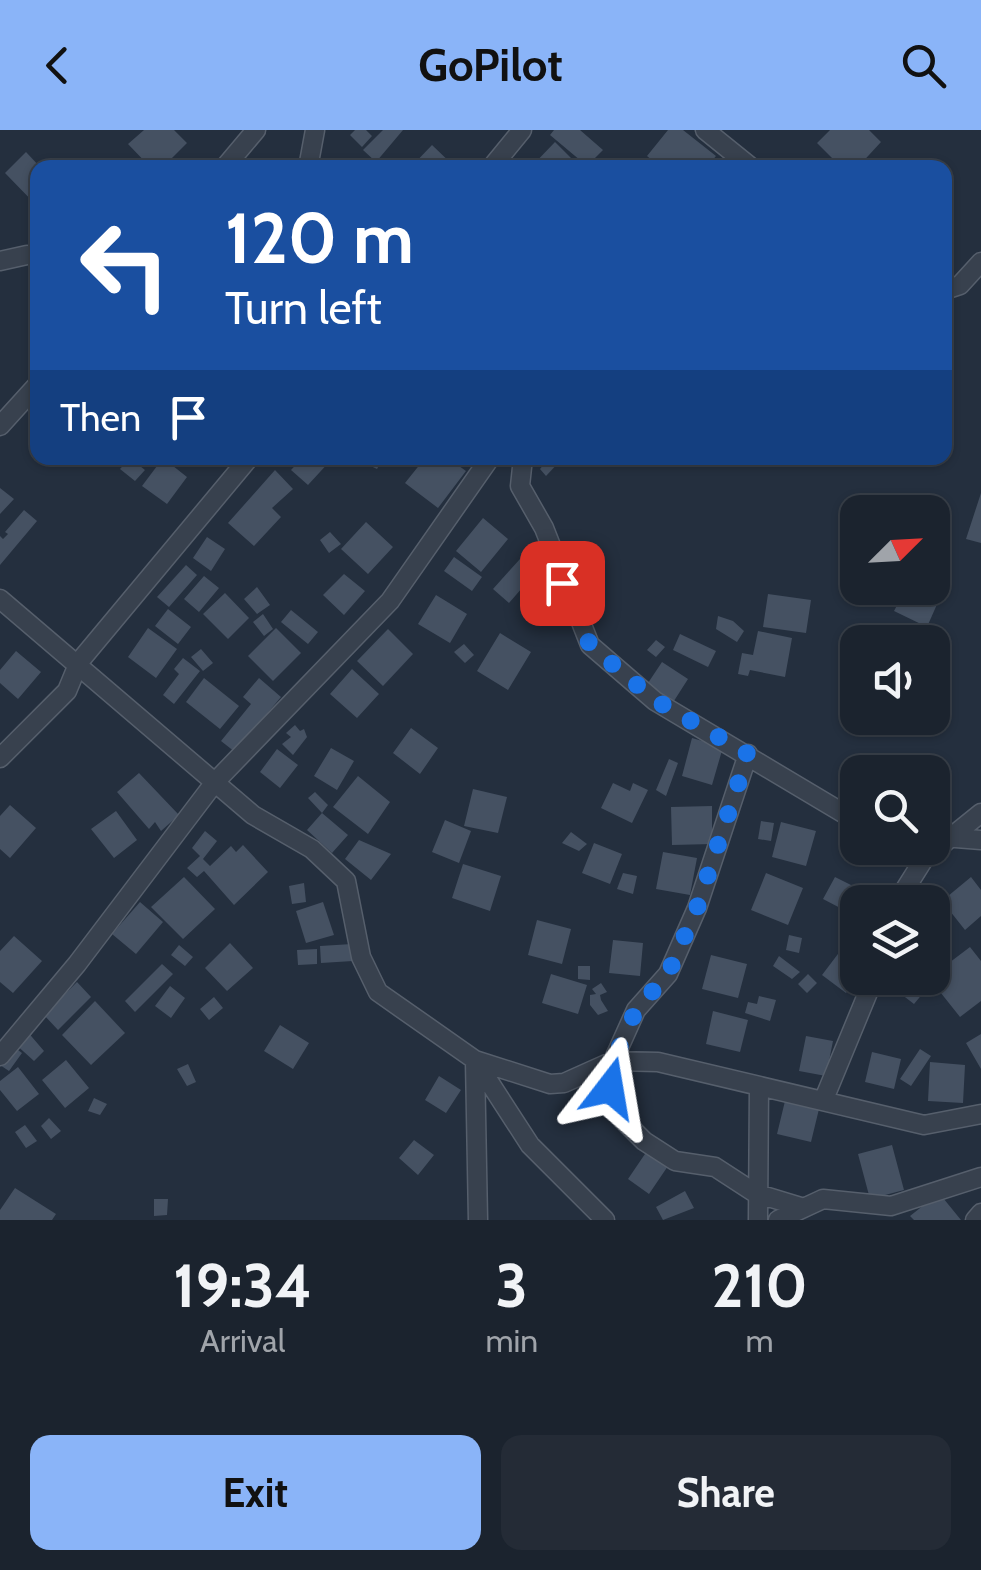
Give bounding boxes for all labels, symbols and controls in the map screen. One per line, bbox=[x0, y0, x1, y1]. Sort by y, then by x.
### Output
icon: back bbox=[30, 38, 85, 93]
text: GoPilot bbox=[418, 38, 563, 92]
icon: search bbox=[896, 38, 951, 93]
text: 120 m bbox=[225, 195, 414, 281]
icon: left bbox=[60, 200, 190, 330]
text: Turn left bbox=[225, 281, 382, 335]
icon: arrive bbox=[161, 390, 216, 445]
text: Then bbox=[60, 394, 141, 441]
north arrow bbox=[840, 495, 950, 605]
map controls bbox=[840, 495, 950, 995]
pin bbox=[520, 541, 605, 626]
icon: arrive bbox=[535, 556, 590, 611]
button: sound bbox=[840, 625, 950, 735]
button: search bbox=[840, 755, 950, 865]
button: layers bbox=[840, 885, 950, 995]
position arrow bbox=[558, 1036, 662, 1140]
text: 19:34 bbox=[173, 1249, 312, 1322]
text: 3 bbox=[496, 1249, 528, 1322]
text: 210 bbox=[711, 1249, 808, 1322]
text: Arrival bbox=[200, 1321, 285, 1360]
text: min bbox=[485, 1321, 538, 1360]
text: m bbox=[746, 1321, 774, 1360]
button: Exit bbox=[30, 1435, 481, 1550]
button: Share bbox=[501, 1435, 951, 1550]

